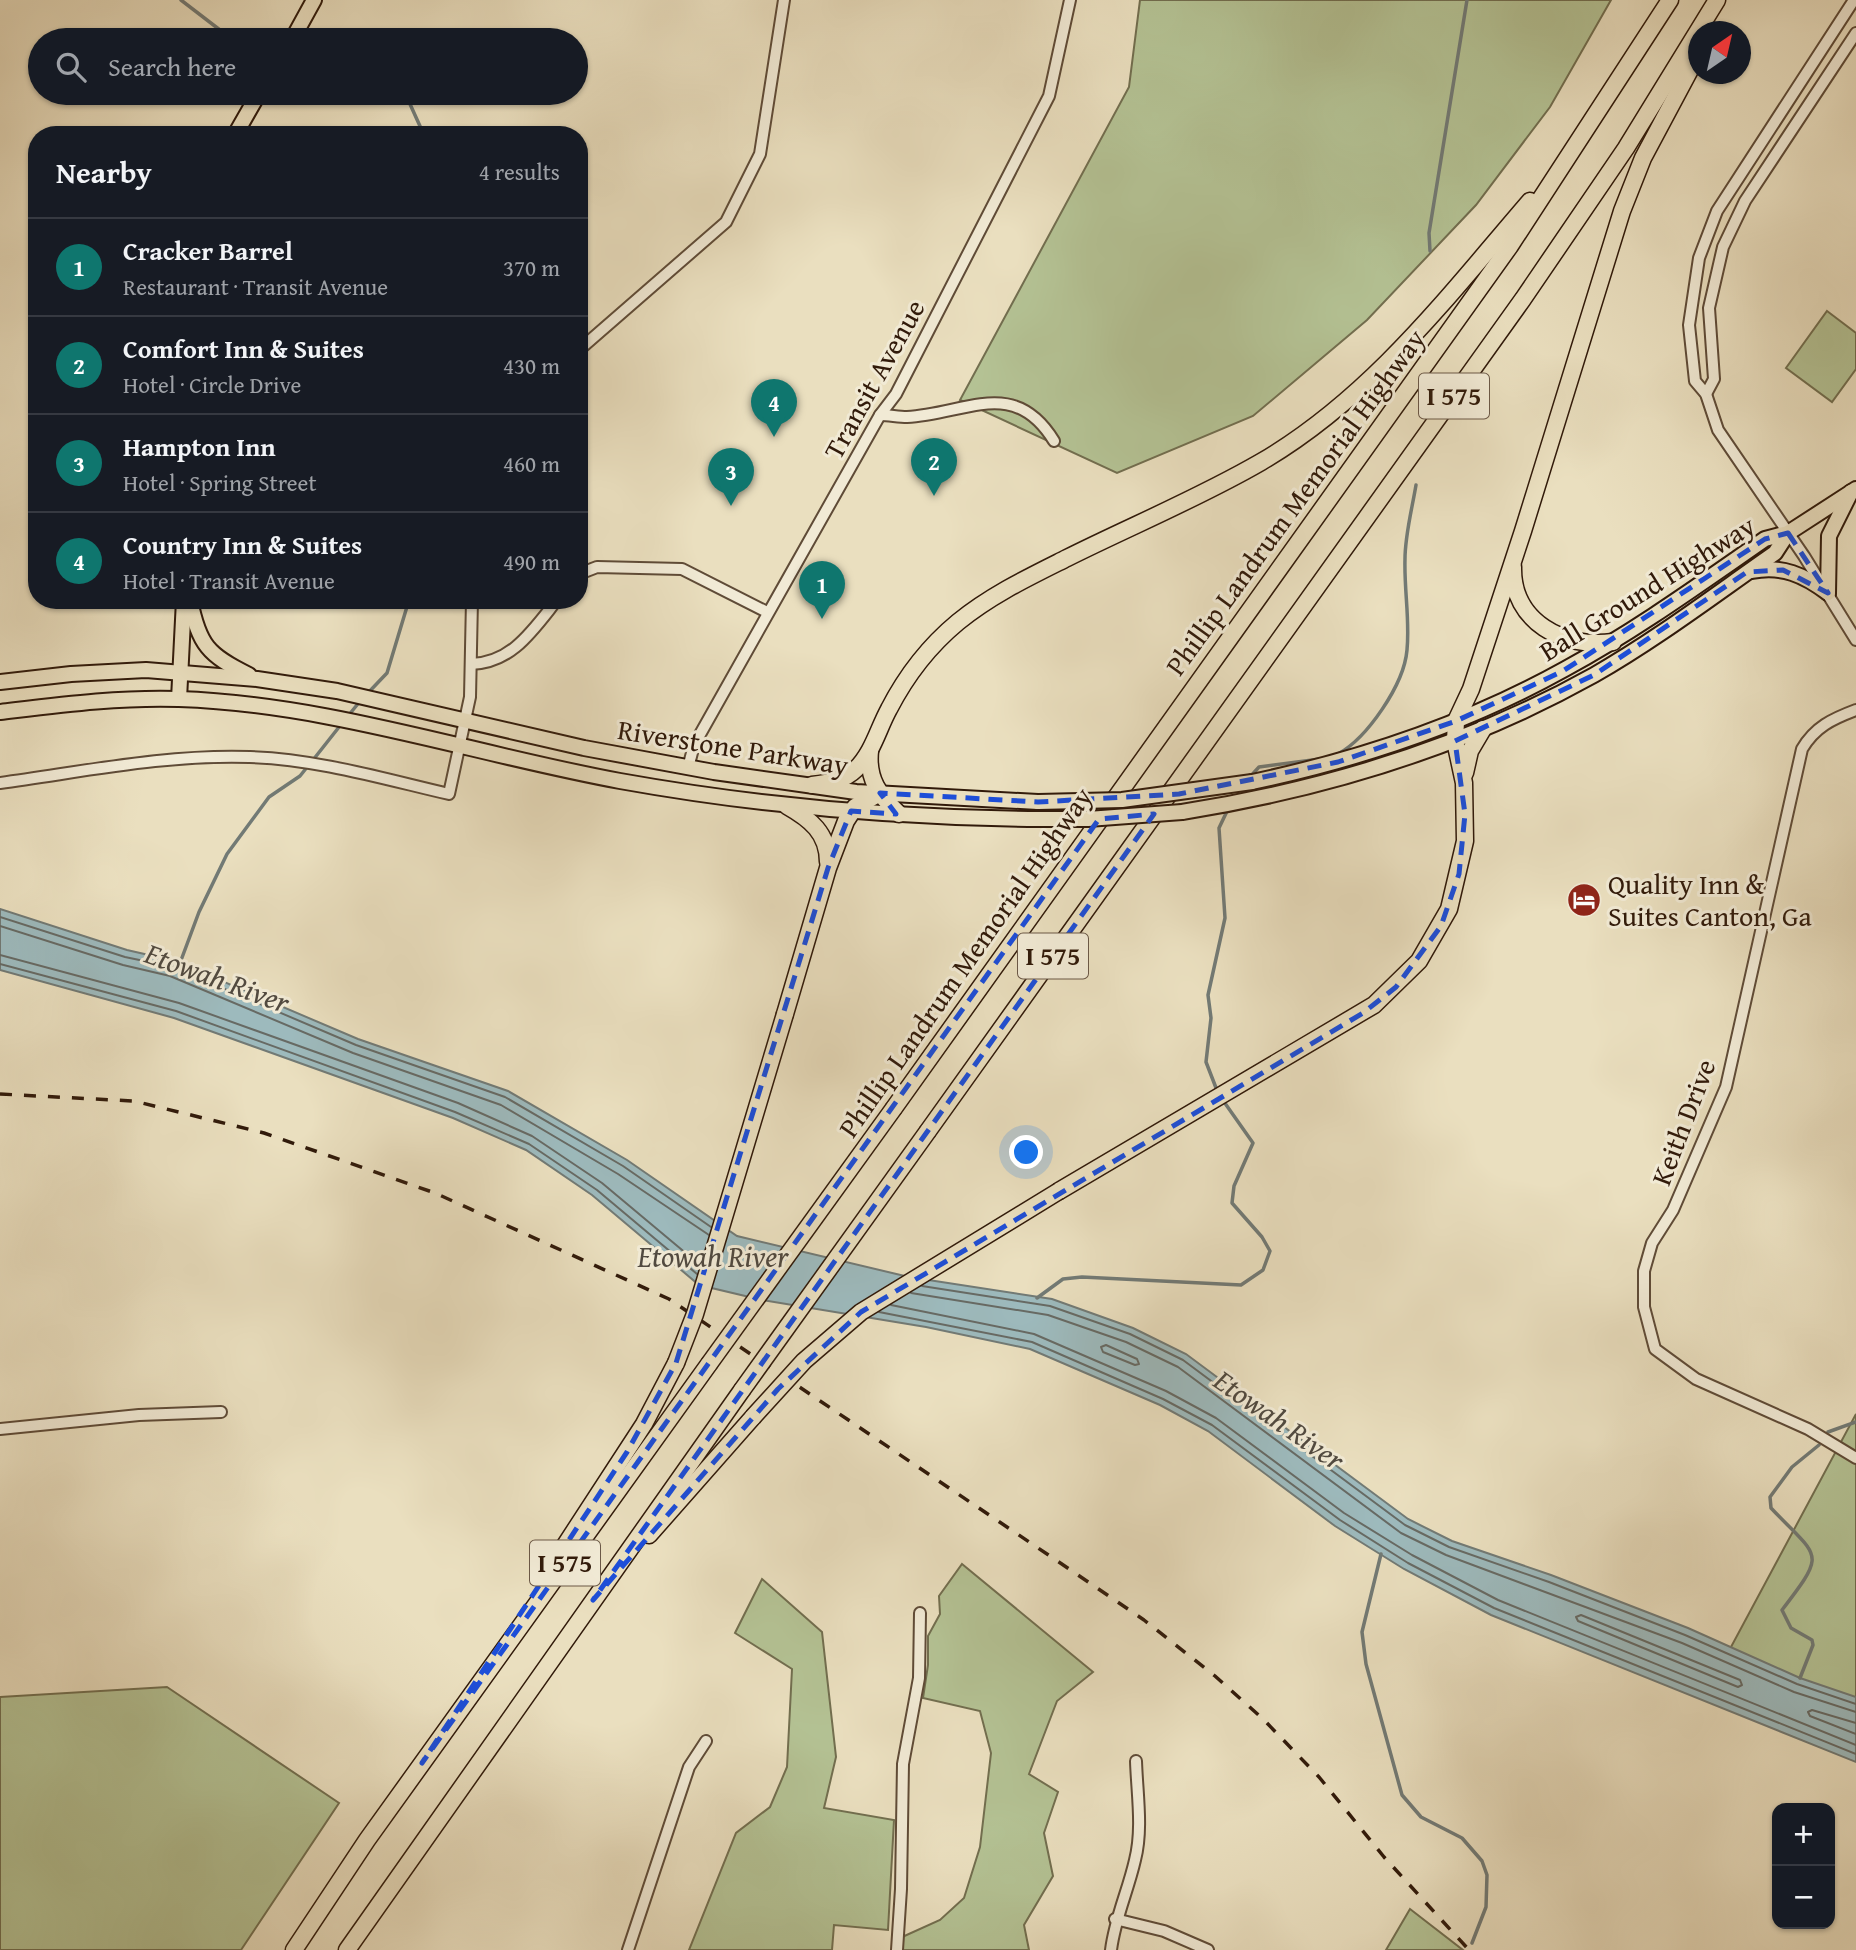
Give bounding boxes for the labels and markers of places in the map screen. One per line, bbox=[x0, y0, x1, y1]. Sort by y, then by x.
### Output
pin: 4 bbox=[751, 379, 797, 437]
pin: 2 bbox=[911, 438, 957, 496]
pin: 3 bbox=[708, 448, 754, 506]
pin: 1 bbox=[799, 561, 845, 619]
place label: Quality Inn & Suites Canton, Ga bbox=[1608, 863, 1813, 936]
hotel icon: Quality Inn & Suites Canton, Ga bbox=[1565, 881, 1603, 919]

